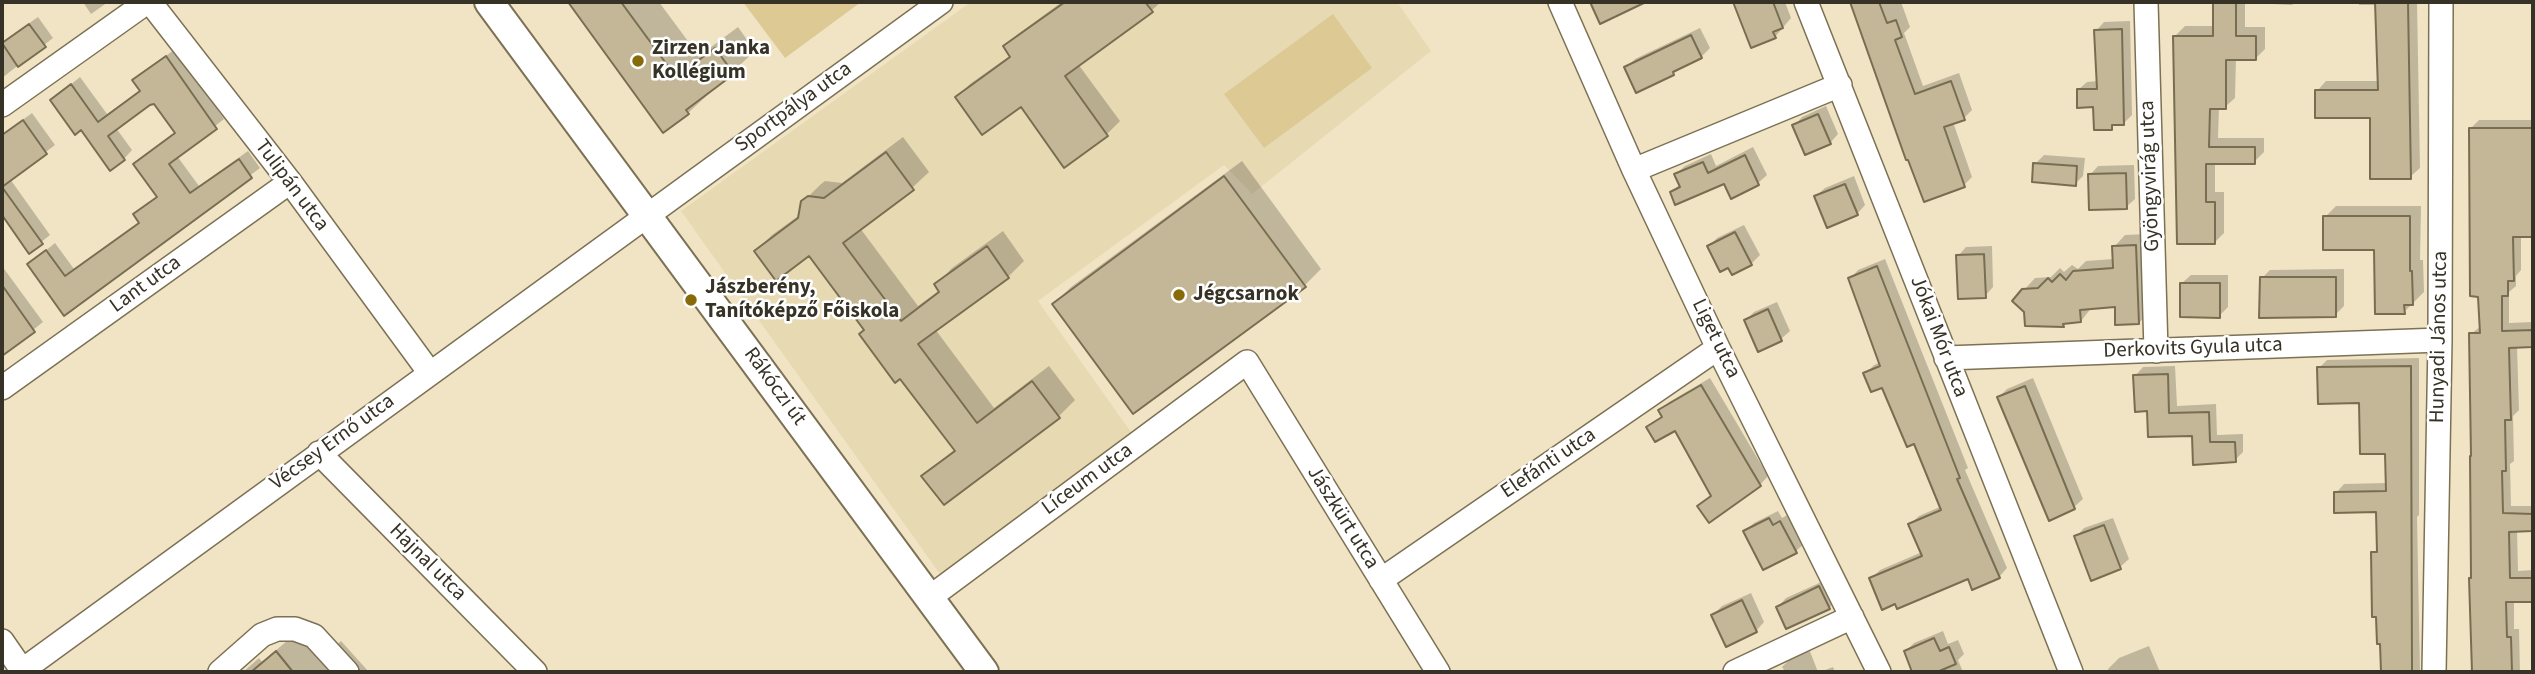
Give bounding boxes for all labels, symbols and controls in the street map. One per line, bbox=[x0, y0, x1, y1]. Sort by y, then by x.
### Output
place label: Zirzen Janka Kollégium bbox=[652, 36, 770, 86]
marker: Zirzen Janka Kollégium bbox=[630, 53, 646, 69]
street label: Sportpálya utca bbox=[731, 57, 857, 159]
street label: Gyöngyvirág utca bbox=[2136, 100, 2166, 252]
street label: Tulipán utca bbox=[248, 135, 334, 237]
street label: Lant utca bbox=[106, 251, 186, 319]
street label: Hunyadi János utca bbox=[2426, 251, 2454, 423]
street label: Jókai Mór utca bbox=[1903, 273, 1973, 401]
place label: Jászberény, Tanítóképző Főiskola bbox=[705, 275, 899, 325]
place label: Jégcsarnok bbox=[1193, 282, 1299, 308]
marker: Jégcsarnok bbox=[1171, 287, 1187, 303]
marker: Jászberény, Tanítóképző Főiskola bbox=[683, 292, 699, 308]
street label: Liget utca bbox=[1685, 295, 1745, 383]
street label: Derkovits Gyula utca bbox=[2103, 333, 2283, 365]
street label: Rákóczi út bbox=[737, 343, 811, 431]
street label: Vécsey Ernő utca bbox=[266, 389, 400, 497]
street label: Elefánti utca bbox=[1497, 423, 1601, 505]
street label: Líceum utca bbox=[1038, 439, 1138, 521]
street label: Jászkürt utca bbox=[1300, 462, 1384, 574]
street label: Hajnal utca bbox=[383, 519, 471, 607]

